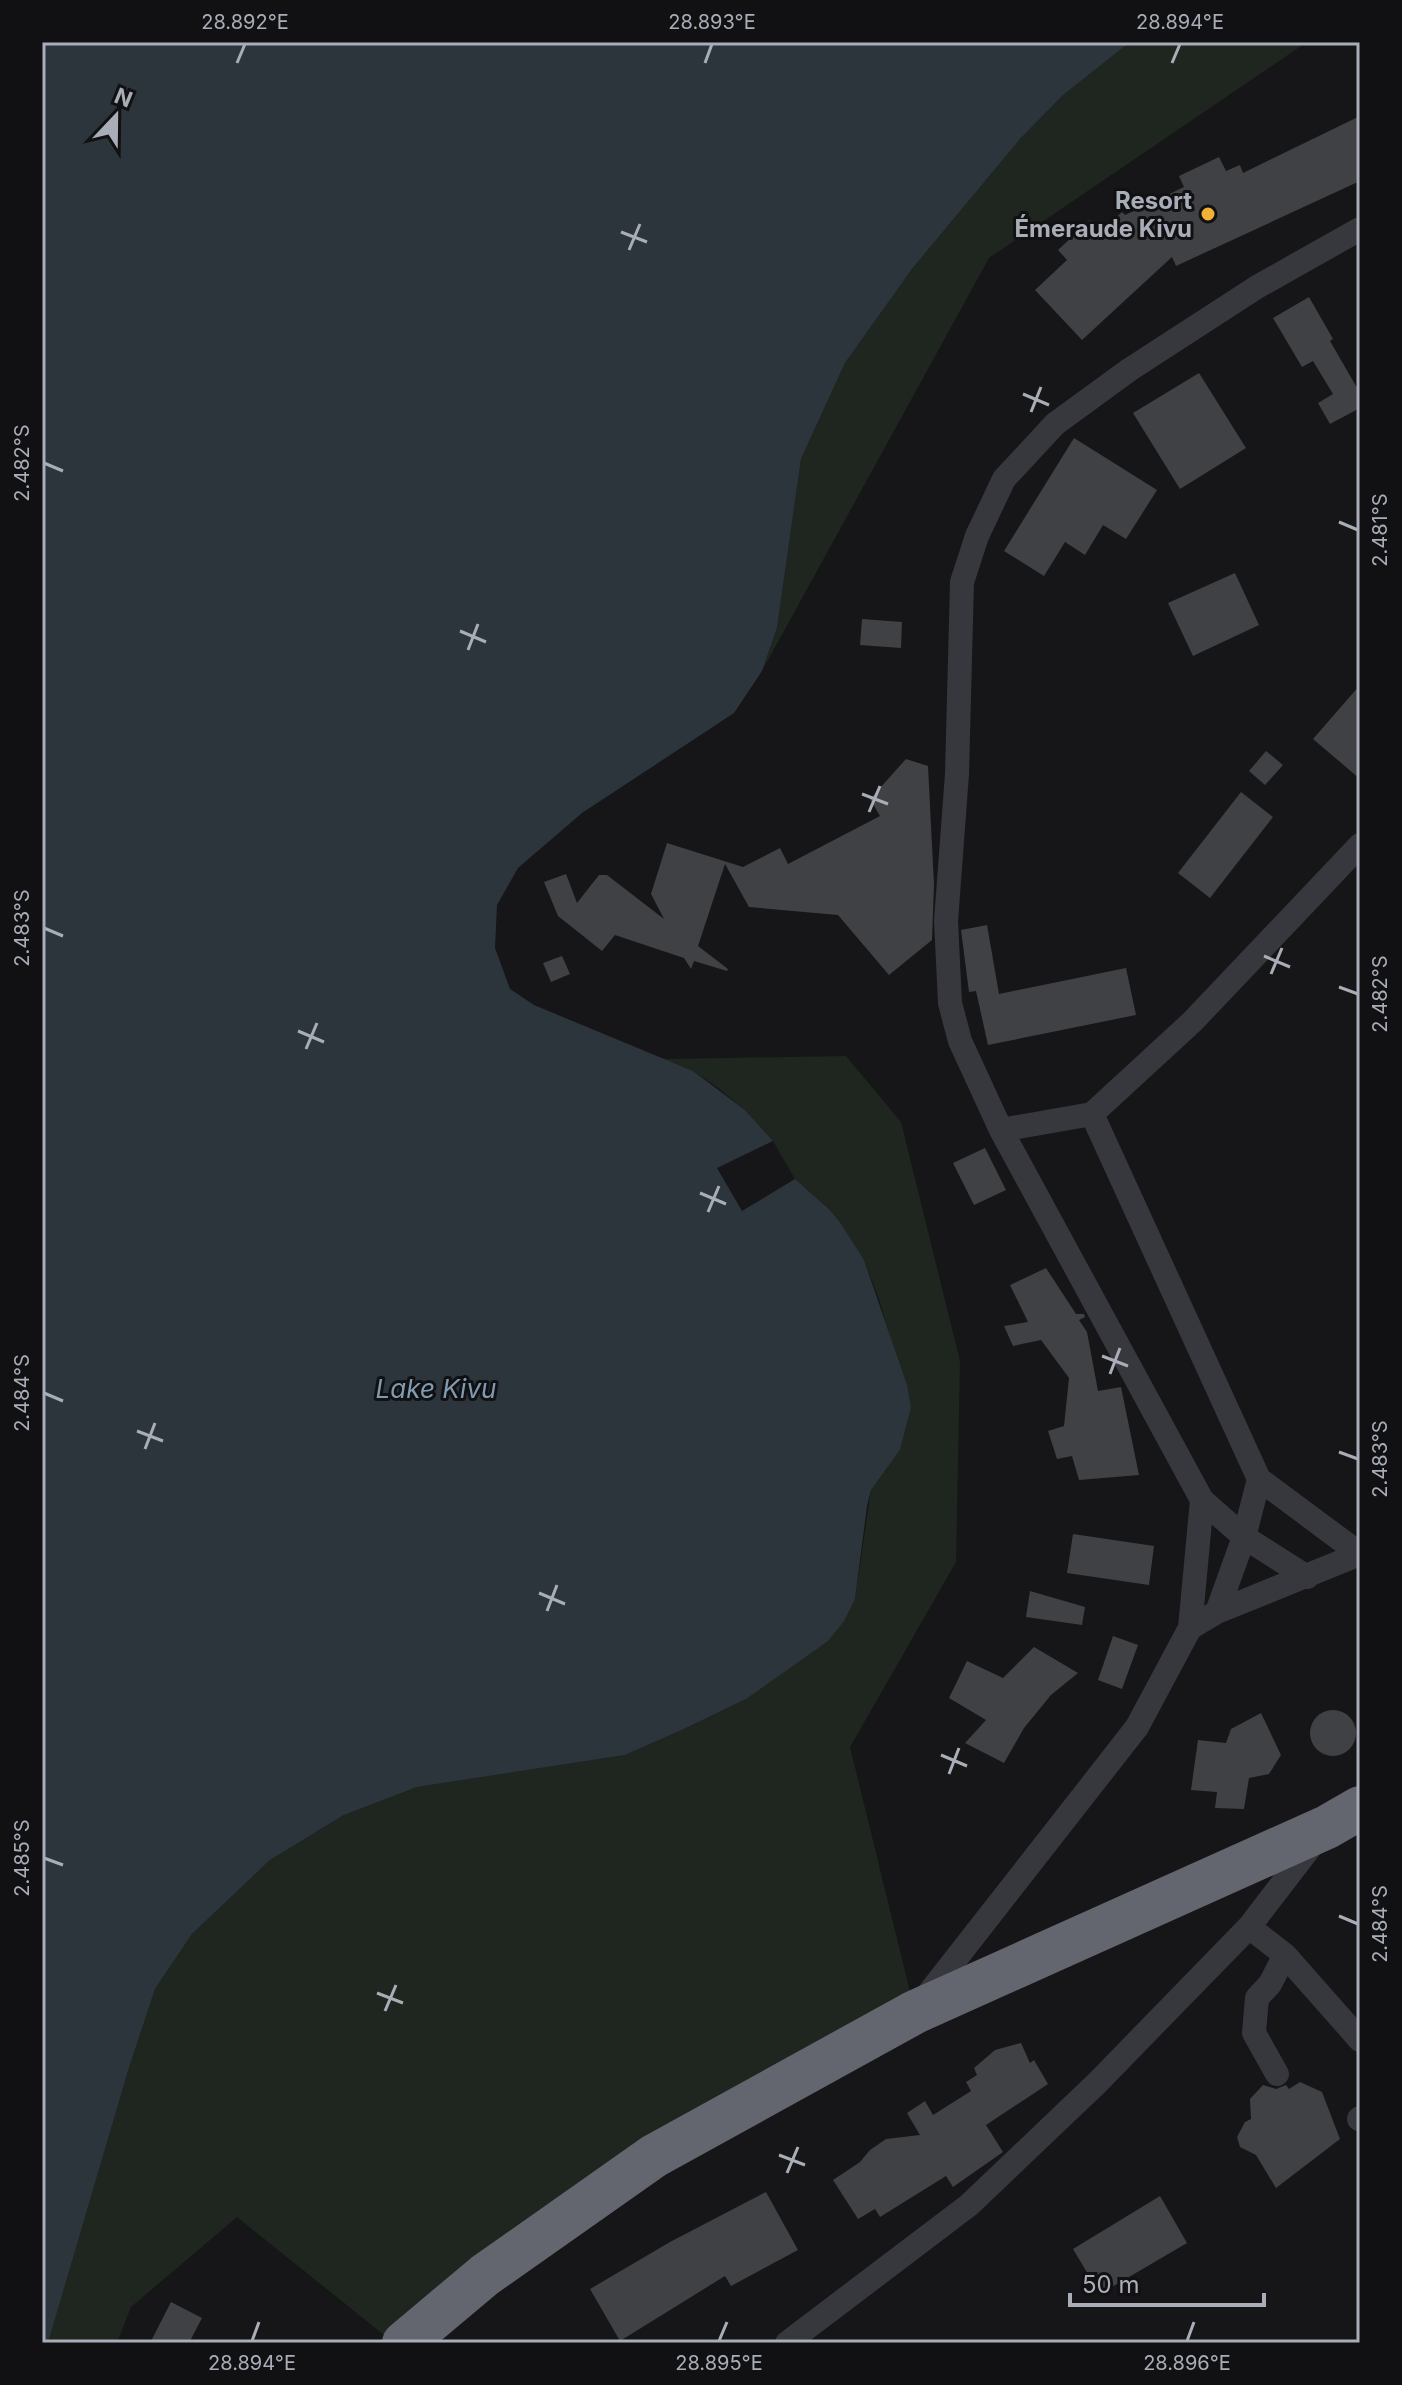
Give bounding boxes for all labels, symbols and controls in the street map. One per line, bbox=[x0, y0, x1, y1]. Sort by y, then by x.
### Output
text: 28.892°E bbox=[201, 10, 289, 34]
text: 28.893°E bbox=[668, 10, 756, 34]
text: 28.894°E bbox=[1136, 10, 1224, 34]
north arrow bbox=[76, 76, 156, 156]
text: N bbox=[111, 82, 136, 113]
place label: Resort Émeraude Kivu bbox=[1015, 186, 1192, 243]
marker: Resort Émeraude Kivu bbox=[1199, 205, 1217, 223]
text: 2.482°S bbox=[10, 424, 34, 502]
text: 2.481°S bbox=[1368, 493, 1392, 567]
text: 2.483°S bbox=[10, 889, 34, 967]
text: 2.482°S bbox=[1368, 955, 1392, 1033]
text: 2.484°S bbox=[10, 1354, 34, 1432]
water label: Lake Kivu bbox=[376, 1373, 496, 1404]
text: 2.483°S bbox=[1368, 1420, 1392, 1498]
text: 2.485°S bbox=[10, 1819, 34, 1897]
text: 2.484°S bbox=[1368, 1885, 1392, 1963]
scale bar bbox=[1070, 2257, 1264, 2307]
text: 50 m bbox=[1082, 2270, 1140, 2299]
text: 28.894°E bbox=[208, 2351, 296, 2375]
text: 28.895°E bbox=[675, 2351, 763, 2375]
text: 28.896°E bbox=[1143, 2351, 1231, 2375]

